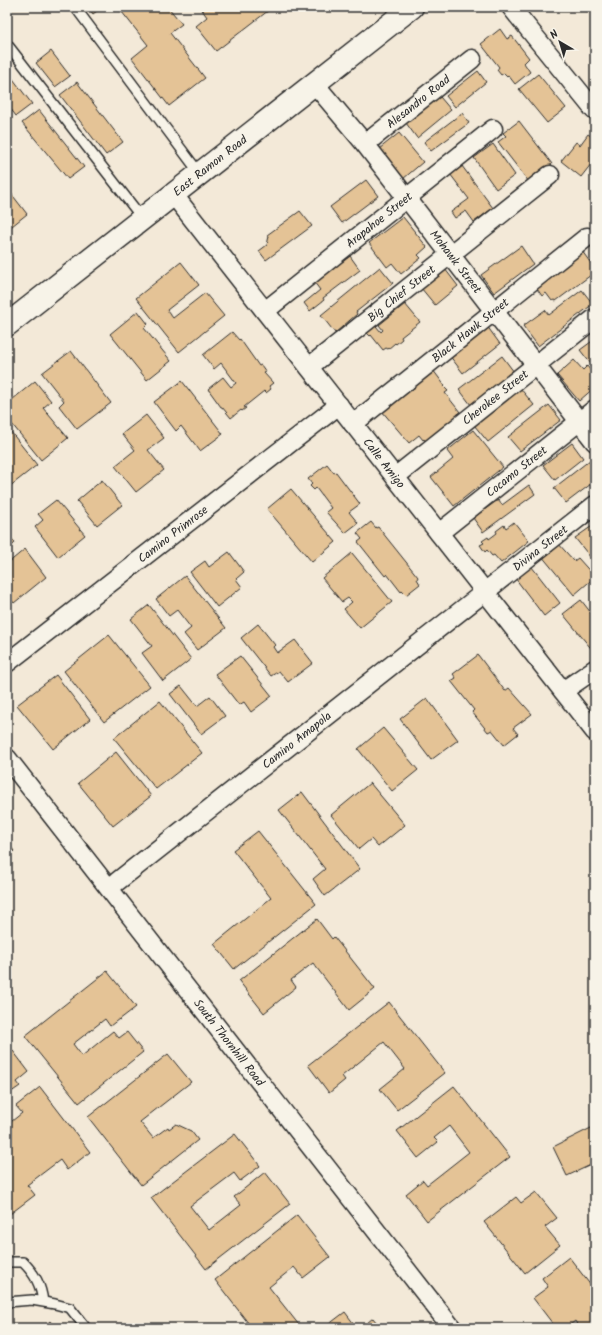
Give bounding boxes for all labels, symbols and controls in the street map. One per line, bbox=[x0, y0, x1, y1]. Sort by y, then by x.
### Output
north arrow bbox=[540, 22, 580, 62]
text: N bbox=[546, 26, 563, 44]
street label: Alesandro Road bbox=[382, 70, 455, 134]
street label: East Ramon Road bbox=[169, 130, 252, 201]
street label: Arapahoe Street bbox=[342, 187, 417, 253]
street label: Mohawk Street bbox=[425, 226, 486, 298]
street label: Big Chief Street bbox=[363, 260, 440, 327]
street label: Black Hawk Street bbox=[428, 294, 514, 368]
street label: Cherokee Street bbox=[458, 365, 533, 430]
street label: Calle Amigo bbox=[358, 434, 410, 493]
street label: Cocamo Street bbox=[482, 441, 552, 502]
street label: Camino Primrose bbox=[134, 501, 213, 568]
street label: Divina Street bbox=[509, 521, 573, 576]
street label: Camino Amapola bbox=[258, 707, 336, 774]
street label: South Thornhill Road bbox=[189, 995, 270, 1091]

